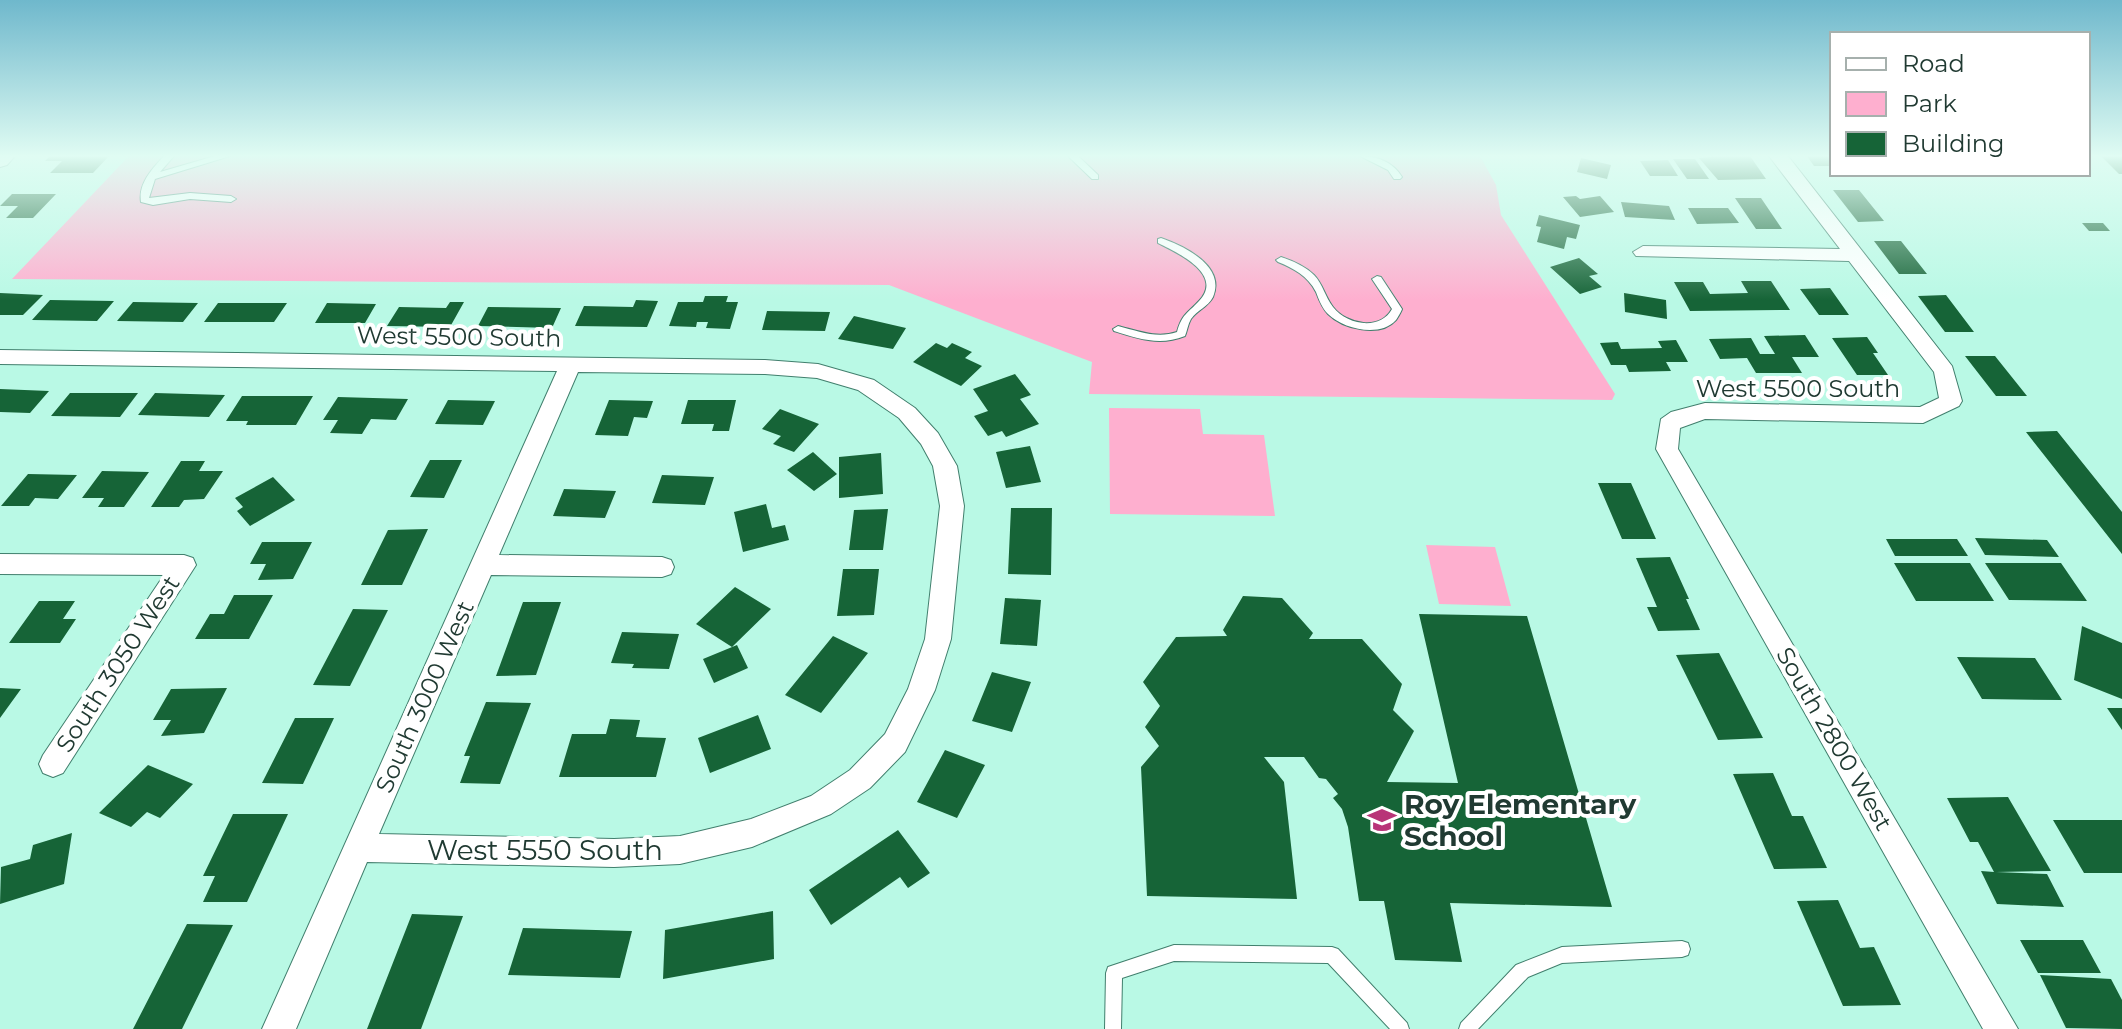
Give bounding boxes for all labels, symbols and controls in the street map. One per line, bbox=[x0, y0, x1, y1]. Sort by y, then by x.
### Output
legend bbox=[1830, 32, 2090, 176]
text: Road bbox=[1902, 49, 1965, 78]
text: Park bbox=[1902, 89, 1957, 118]
text: Building bbox=[1902, 129, 2005, 158]
street label: West 5500 South bbox=[356, 320, 562, 353]
street label: West 5500 South bbox=[1696, 374, 1900, 403]
street label: South 3050 West bbox=[50, 570, 186, 757]
street label: South 3000 West bbox=[369, 596, 480, 797]
street label: South 2800 West bbox=[1770, 642, 1899, 836]
place label: Roy Elementary School bbox=[1404, 787, 1637, 853]
school or university icon: Roy Elementary School bbox=[1367, 805, 1397, 835]
street label: West 5550 South bbox=[427, 833, 663, 867]

